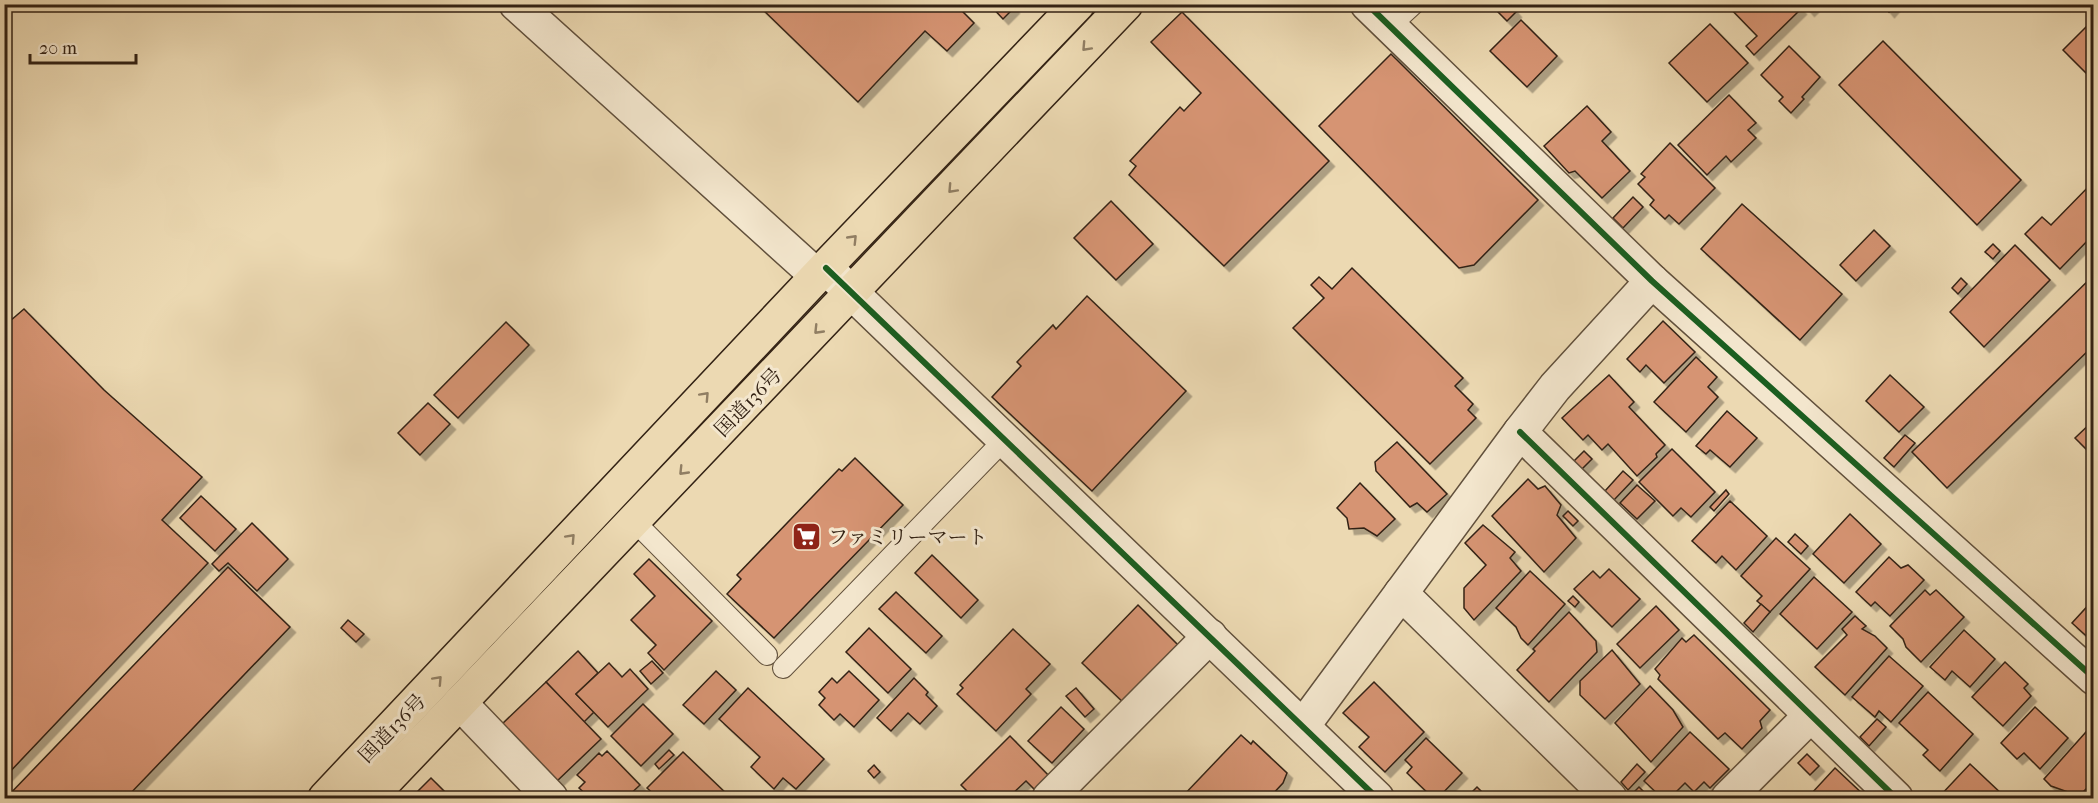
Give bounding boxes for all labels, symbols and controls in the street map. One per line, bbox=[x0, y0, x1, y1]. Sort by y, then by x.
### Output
scale bar bbox=[30, 27, 136, 65]
text: 20 m bbox=[39, 38, 77, 59]
one-way arrow bbox=[1082, 40, 1093, 51]
one-way arrow bbox=[948, 182, 959, 192]
one-way arrow bbox=[846, 236, 857, 247]
one-way arrow bbox=[814, 322, 825, 333]
street label: 国道136号 bbox=[710, 363, 787, 441]
one-way arrow bbox=[697, 392, 708, 403]
one-way arrow bbox=[679, 463, 690, 474]
supermarket icon: ファミリーマート bbox=[791, 521, 823, 553]
place label: ファミリーマート bbox=[828, 526, 988, 549]
one-way arrow bbox=[564, 534, 575, 545]
one-way arrow bbox=[430, 676, 441, 687]
street label: 国道136号 bbox=[354, 689, 431, 767]

